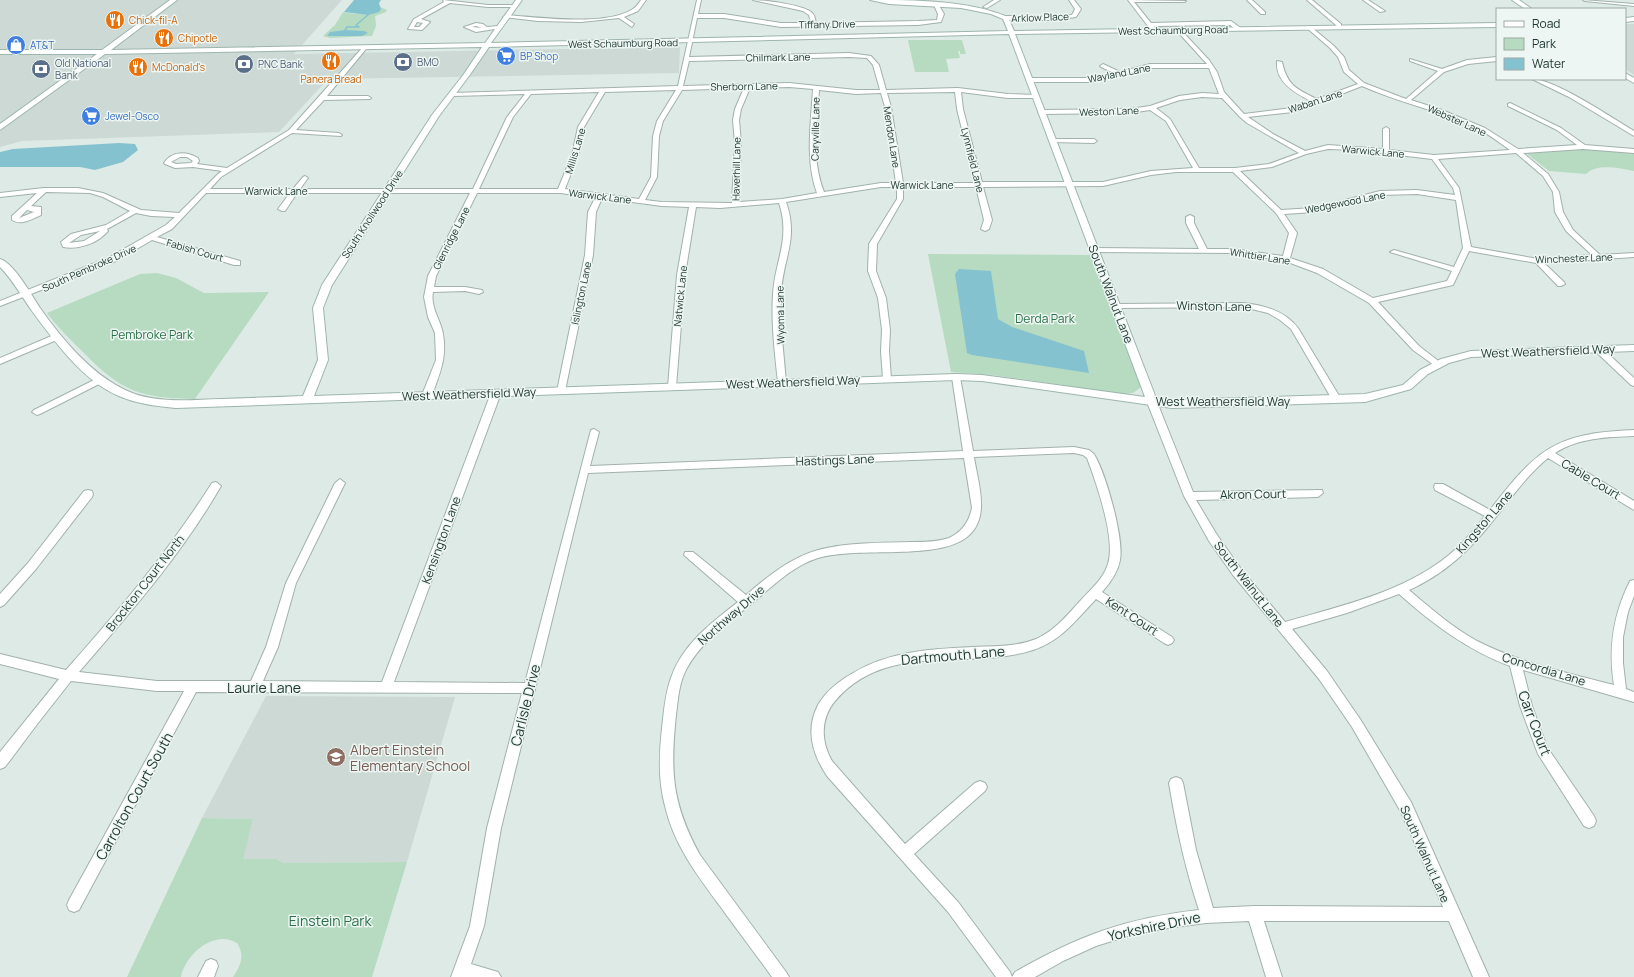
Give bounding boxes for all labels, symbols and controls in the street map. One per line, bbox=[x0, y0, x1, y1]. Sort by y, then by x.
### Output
legend bbox=[1496, 8, 1626, 80]
restaurant icon: Chick-fil-A bbox=[104, 9, 126, 31]
street label: Arklow Place bbox=[1011, 9, 1069, 25]
place label: Chick-fil-A bbox=[129, 13, 178, 27]
text: Road bbox=[1532, 15, 1560, 32]
street label: Tiffany Drive bbox=[799, 17, 856, 31]
street label: West Schaumburg Road bbox=[1118, 22, 1228, 38]
restaurant icon: Chipotle bbox=[153, 27, 175, 49]
place label: Chipotle bbox=[178, 31, 218, 45]
shop icon: AT&T bbox=[5, 34, 27, 56]
street label: West Schaumburg Road bbox=[568, 35, 678, 51]
text: Park bbox=[1532, 35, 1557, 52]
place label: AT&T bbox=[30, 38, 54, 52]
supermarket icon: BP Shop bbox=[495, 45, 517, 67]
place label: BP Shop bbox=[520, 49, 558, 63]
street label: Chilmark Lane bbox=[745, 49, 811, 65]
restaurant icon: Panera Bread bbox=[320, 50, 342, 72]
bank icon: BMO bbox=[392, 51, 414, 73]
bank icon: PNC Bank bbox=[233, 53, 255, 75]
place label: BMO bbox=[417, 55, 439, 69]
text: Water bbox=[1532, 55, 1566, 72]
place label: Old National Bank bbox=[55, 56, 111, 82]
restaurant icon: McDonald's bbox=[127, 56, 149, 78]
place label: PNC Bank bbox=[258, 57, 304, 71]
bank icon: Old National Bank bbox=[30, 58, 52, 80]
place label: McDonald's bbox=[152, 60, 205, 74]
street label: Wayland Lane bbox=[1086, 60, 1152, 86]
place label: Panera Bread bbox=[301, 72, 362, 86]
street label: Sherborn Lane bbox=[710, 78, 778, 94]
street label: Waban Lane bbox=[1286, 86, 1344, 116]
street label: Caryville Lane bbox=[807, 97, 823, 161]
street label: Webster Lane bbox=[1425, 101, 1489, 139]
street label: Weston Lane bbox=[1079, 103, 1139, 119]
supermarket icon: Jewel-Osco bbox=[80, 105, 102, 127]
street label: Mendon Lane bbox=[880, 105, 904, 169]
place label: Jewel-Osco bbox=[105, 109, 159, 123]
street label: Millis Lane bbox=[561, 126, 589, 176]
street label: Lynnfield Lane bbox=[958, 126, 988, 194]
street label: Haverhill Lane bbox=[728, 137, 744, 201]
street label: Warwick Lane bbox=[1341, 141, 1405, 161]
street label: South Knollwood Drive bbox=[338, 167, 406, 261]
street label: Warwick Lane bbox=[891, 178, 954, 192]
street label: Warwick Lane bbox=[245, 184, 308, 198]
street label: Warwick Lane bbox=[568, 185, 632, 207]
street label: Wedgewood Lane bbox=[1304, 187, 1387, 217]
street label: Glenridge Lane bbox=[429, 204, 473, 272]
street label: Fabish Court bbox=[165, 235, 225, 265]
street label: South Pembroke Drive bbox=[40, 241, 138, 295]
street label: South Walnut Lane bbox=[1084, 242, 1138, 346]
street label: Whittier Lane bbox=[1229, 244, 1291, 268]
street label: Winchester Lane bbox=[1535, 250, 1613, 266]
street label: Islington Lane bbox=[567, 260, 595, 326]
street label: Natwick Lane bbox=[670, 265, 690, 327]
street label: Wyoma Lane bbox=[772, 285, 788, 345]
street label: Winston Lane bbox=[1176, 297, 1252, 315]
park label: Derda Park bbox=[1015, 310, 1076, 327]
park label: Pembroke Park bbox=[111, 326, 194, 343]
street label: West Weathersfield Way bbox=[1481, 340, 1616, 362]
street label: West Weathersfield Way bbox=[726, 371, 861, 393]
street label: West Weathersfield Way bbox=[402, 383, 537, 405]
street label: West Weathersfield Way bbox=[1156, 393, 1291, 410]
street label: Hastings Lane bbox=[795, 450, 875, 470]
street label: Cable Court bbox=[1558, 455, 1624, 504]
street label: Akron Court bbox=[1220, 485, 1286, 503]
street label: Kingston Lane bbox=[1452, 487, 1516, 557]
street label: Kensington Lane bbox=[417, 494, 465, 586]
street label: Brockton Court North bbox=[102, 531, 188, 635]
street label: South Walnut Lane bbox=[1210, 538, 1288, 630]
street label: Northway Drive bbox=[694, 581, 768, 649]
street label: Kent Court bbox=[1102, 593, 1162, 640]
street label: Dartmouth Lane bbox=[900, 641, 1006, 669]
street label: Concordia Lane bbox=[1500, 648, 1588, 690]
street label: Carlisle Drive bbox=[506, 662, 544, 748]
street label: Laurie Lane bbox=[227, 678, 301, 697]
street label: Carr Court bbox=[1514, 688, 1556, 758]
street label: Carrolton Court South bbox=[91, 729, 177, 863]
place label: Albert Einstein Elementary School bbox=[350, 740, 470, 775]
school or university icon: Albert Einstein Elementary School bbox=[325, 746, 347, 768]
street label: South Walnut Lane bbox=[1396, 803, 1454, 905]
street label: Yorkshire Drive bbox=[1106, 907, 1202, 945]
park label: Einstein Park bbox=[289, 911, 372, 930]

